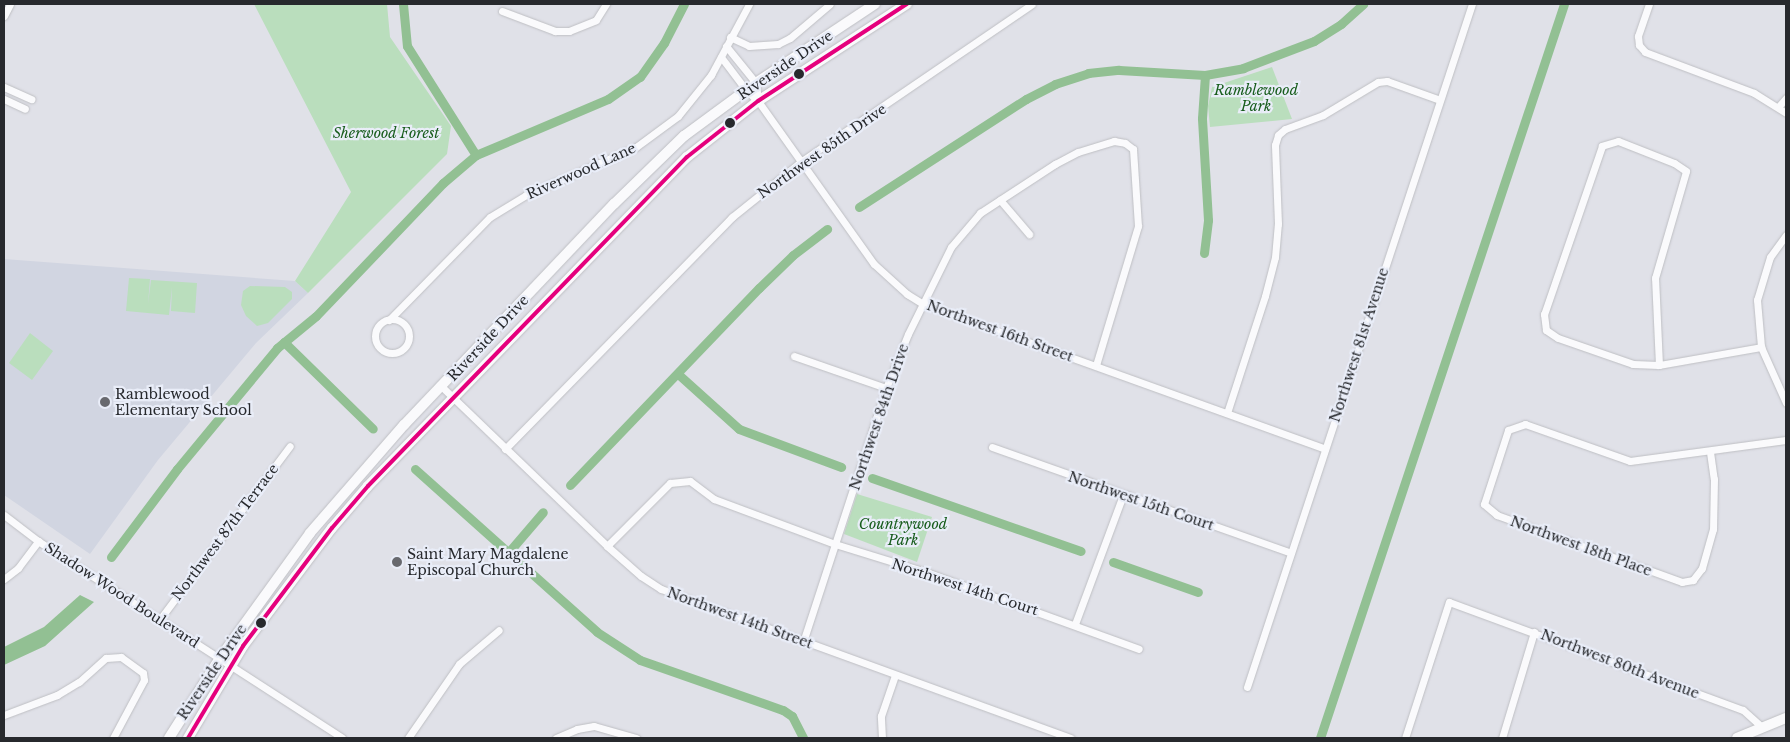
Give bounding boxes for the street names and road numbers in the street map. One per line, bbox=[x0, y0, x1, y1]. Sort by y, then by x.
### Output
street label: Riverside Drive bbox=[734, 27, 836, 103]
street label: Northwest 85th Drive bbox=[754, 100, 890, 202]
street label: Riverwood Lane bbox=[524, 139, 638, 203]
street label: Northwest 81st Avenue bbox=[1326, 265, 1392, 425]
street label: Riverside Drive bbox=[444, 292, 532, 384]
street label: Northwest 16th Street bbox=[925, 297, 1075, 365]
street label: Northwest 84th Drive bbox=[846, 342, 912, 492]
street label: Northwest 87th Terrace bbox=[168, 460, 282, 604]
street label: Northwest 15th Court bbox=[1066, 468, 1216, 534]
street label: Northwest 18th Place bbox=[1508, 513, 1654, 579]
street label: Shadow Wood Boulevard bbox=[41, 538, 203, 652]
street label: Northwest 14th Court bbox=[890, 555, 1040, 619]
street label: Northwest 14th Street bbox=[665, 584, 815, 652]
street label: Riverside Drive bbox=[174, 621, 250, 723]
street label: Northwest 80th Avenue bbox=[1538, 626, 1702, 702]

